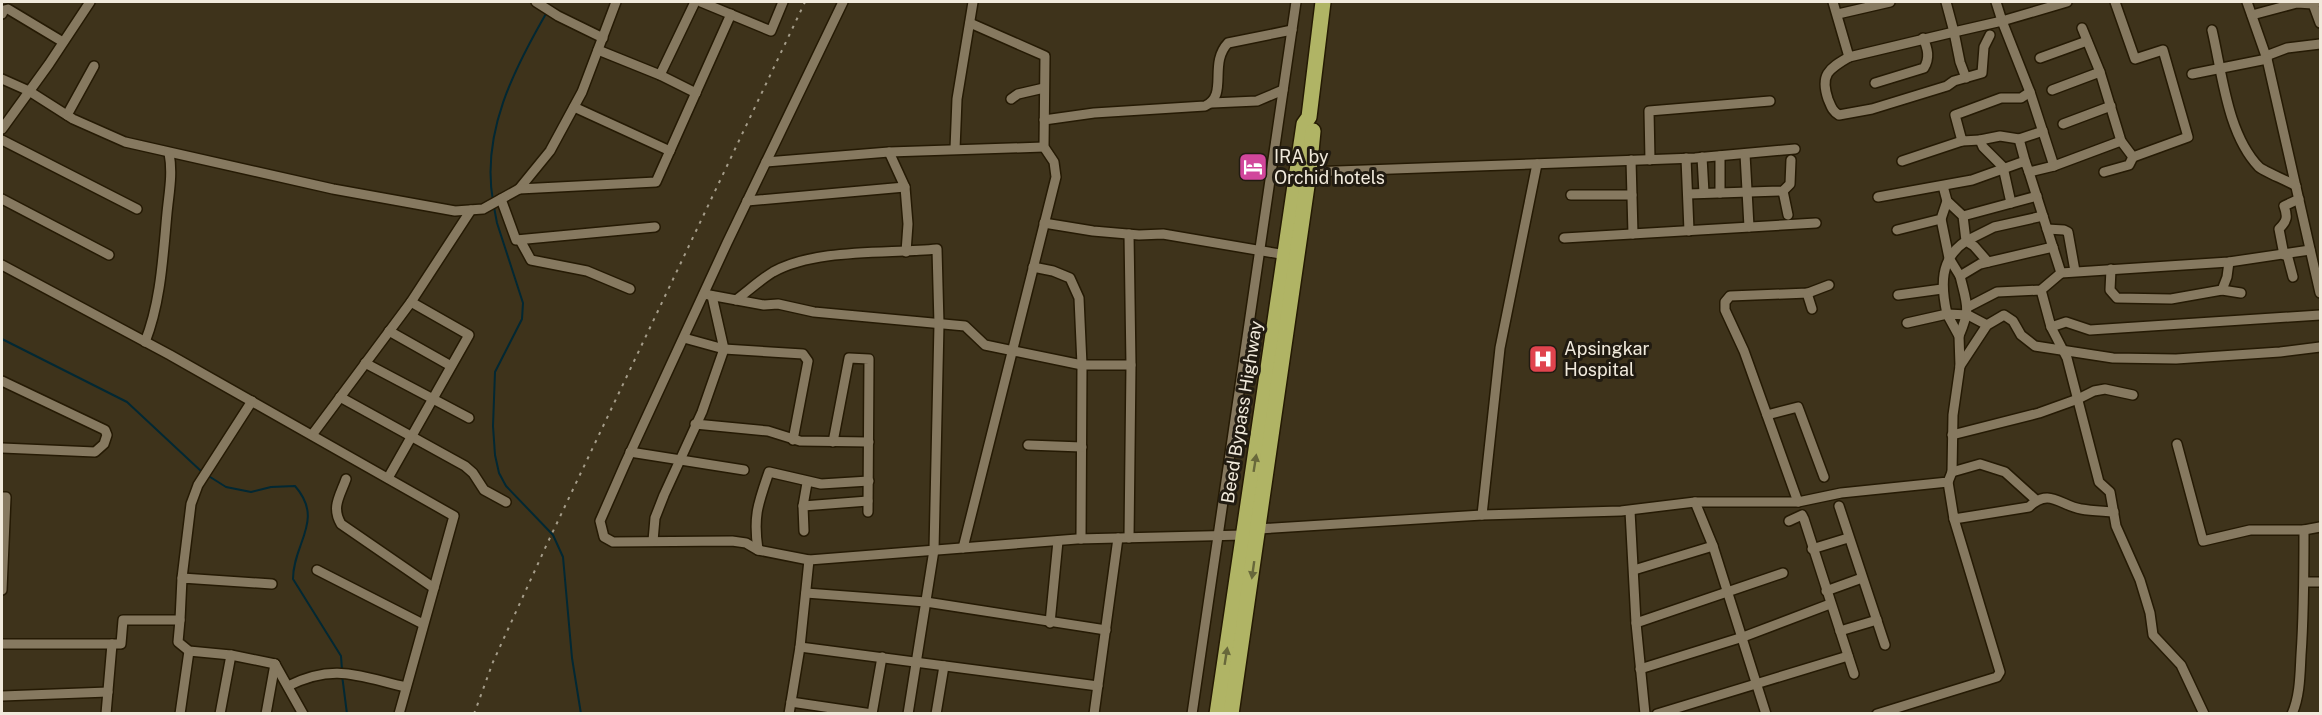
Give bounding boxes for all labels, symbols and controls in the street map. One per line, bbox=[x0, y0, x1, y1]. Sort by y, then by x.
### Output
place label: IRA by Orchid hotels bbox=[1274, 146, 1385, 188]
hotel icon: IRA by Orchid hotels bbox=[1237, 151, 1269, 183]
street label: Beed Bypass Highway bbox=[1217, 319, 1266, 505]
place label: Apsingkar Hospital bbox=[1564, 338, 1650, 380]
hospital icon: Apsingkar Hospital bbox=[1527, 343, 1559, 375]
one-way arrow bbox=[1250, 453, 1259, 472]
one-way arrow bbox=[1248, 560, 1257, 579]
one-way arrow bbox=[1221, 646, 1230, 665]

